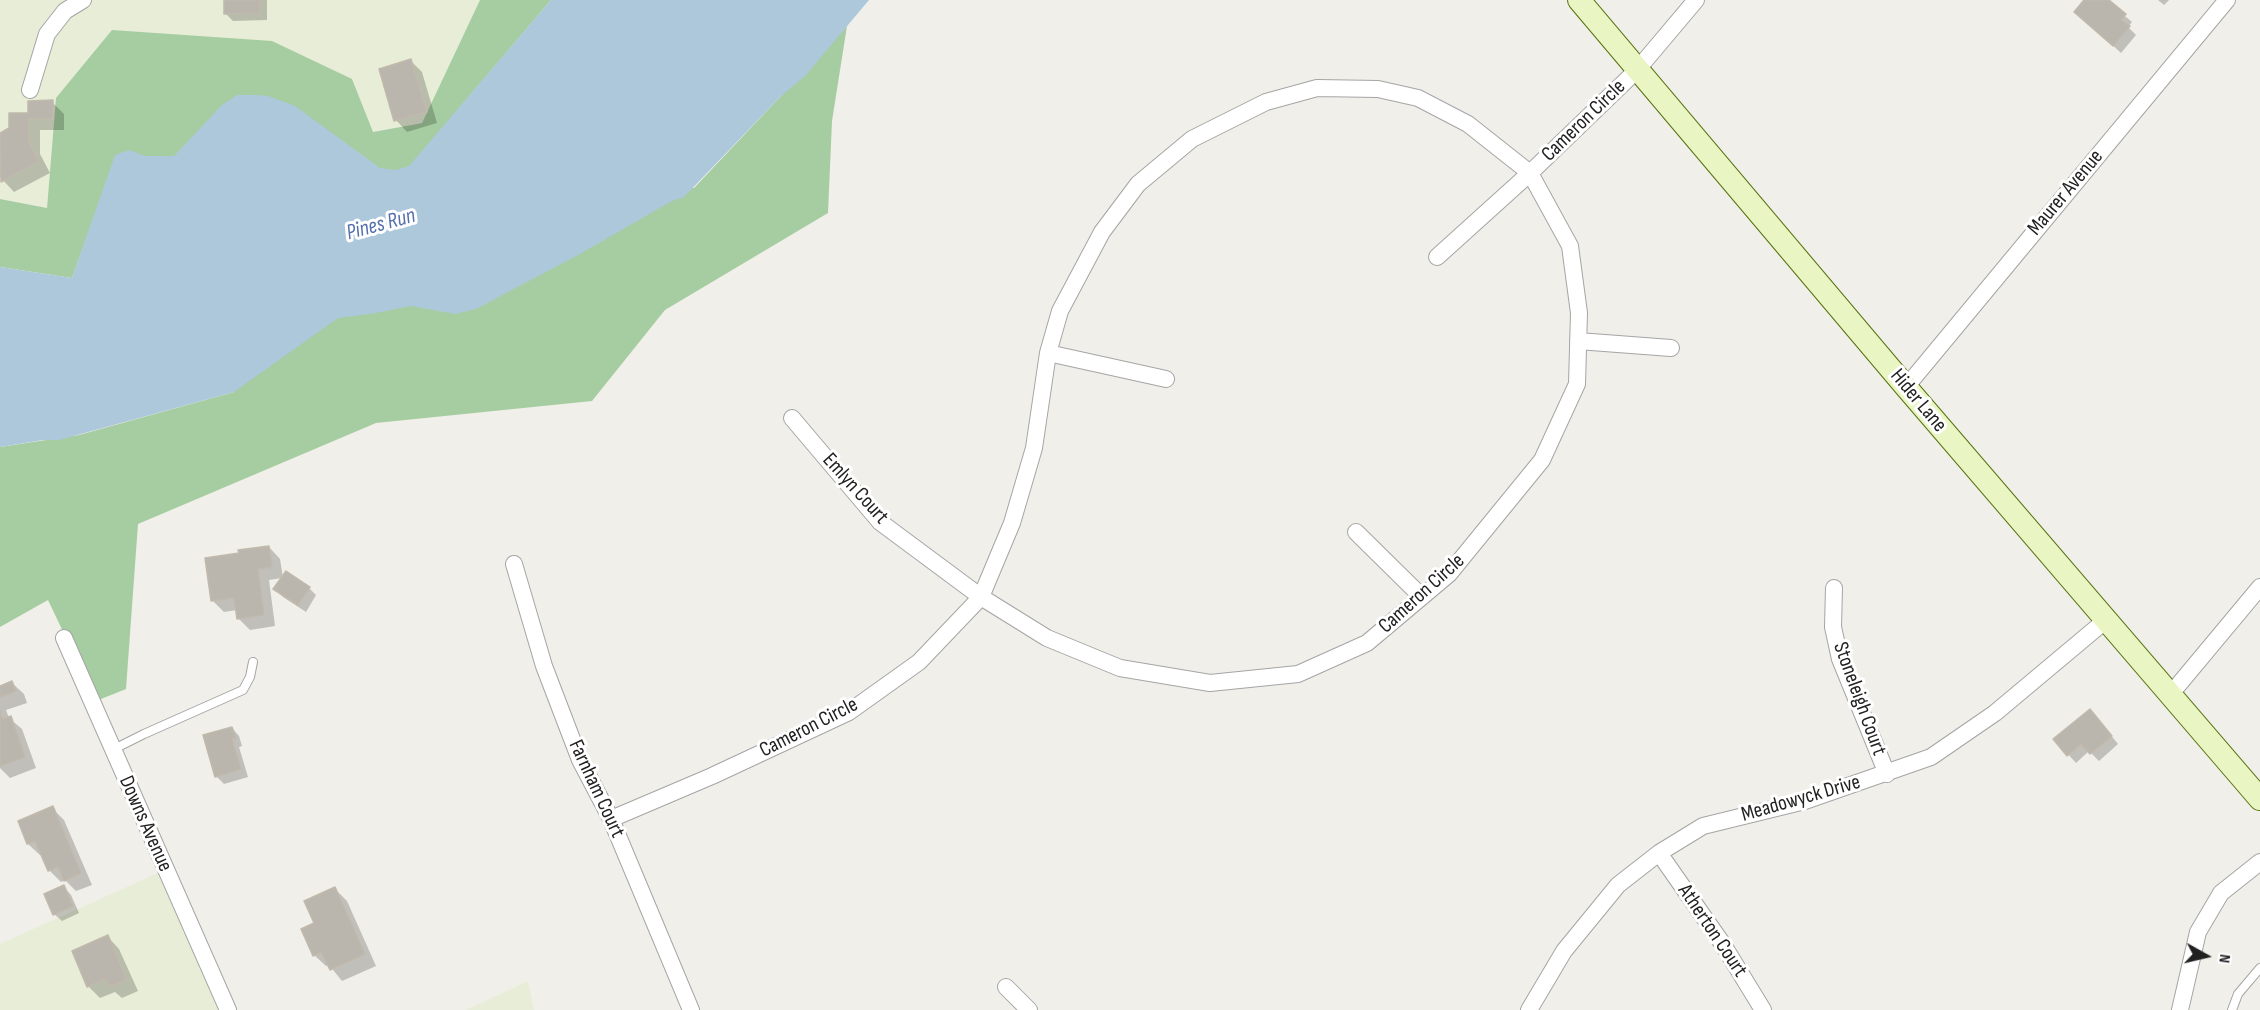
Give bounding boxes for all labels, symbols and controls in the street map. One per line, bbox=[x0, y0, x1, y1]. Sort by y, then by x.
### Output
street label: Cameron Circle bbox=[1537, 75, 1631, 167]
street label: Maurer Avenue bbox=[2023, 145, 2109, 241]
water label: Pines Run bbox=[344, 203, 418, 247]
street label: Hider Lane bbox=[1884, 364, 1952, 438]
street label: Emlyn Court bbox=[817, 448, 893, 530]
street label: Cameron Circle bbox=[1374, 549, 1470, 639]
street label: Stoneleigh Court bbox=[1827, 639, 1891, 759]
street label: Cameron Circle bbox=[756, 692, 862, 764]
street label: Farnham Court bbox=[562, 736, 630, 842]
street label: Meadowyck Drive bbox=[1739, 770, 1863, 828]
street label: Downs Avenue bbox=[113, 772, 177, 876]
street label: Atherton Court bbox=[1672, 880, 1752, 982]
north arrow bbox=[2176, 926, 2236, 986]
text: N bbox=[2214, 953, 2234, 964]

